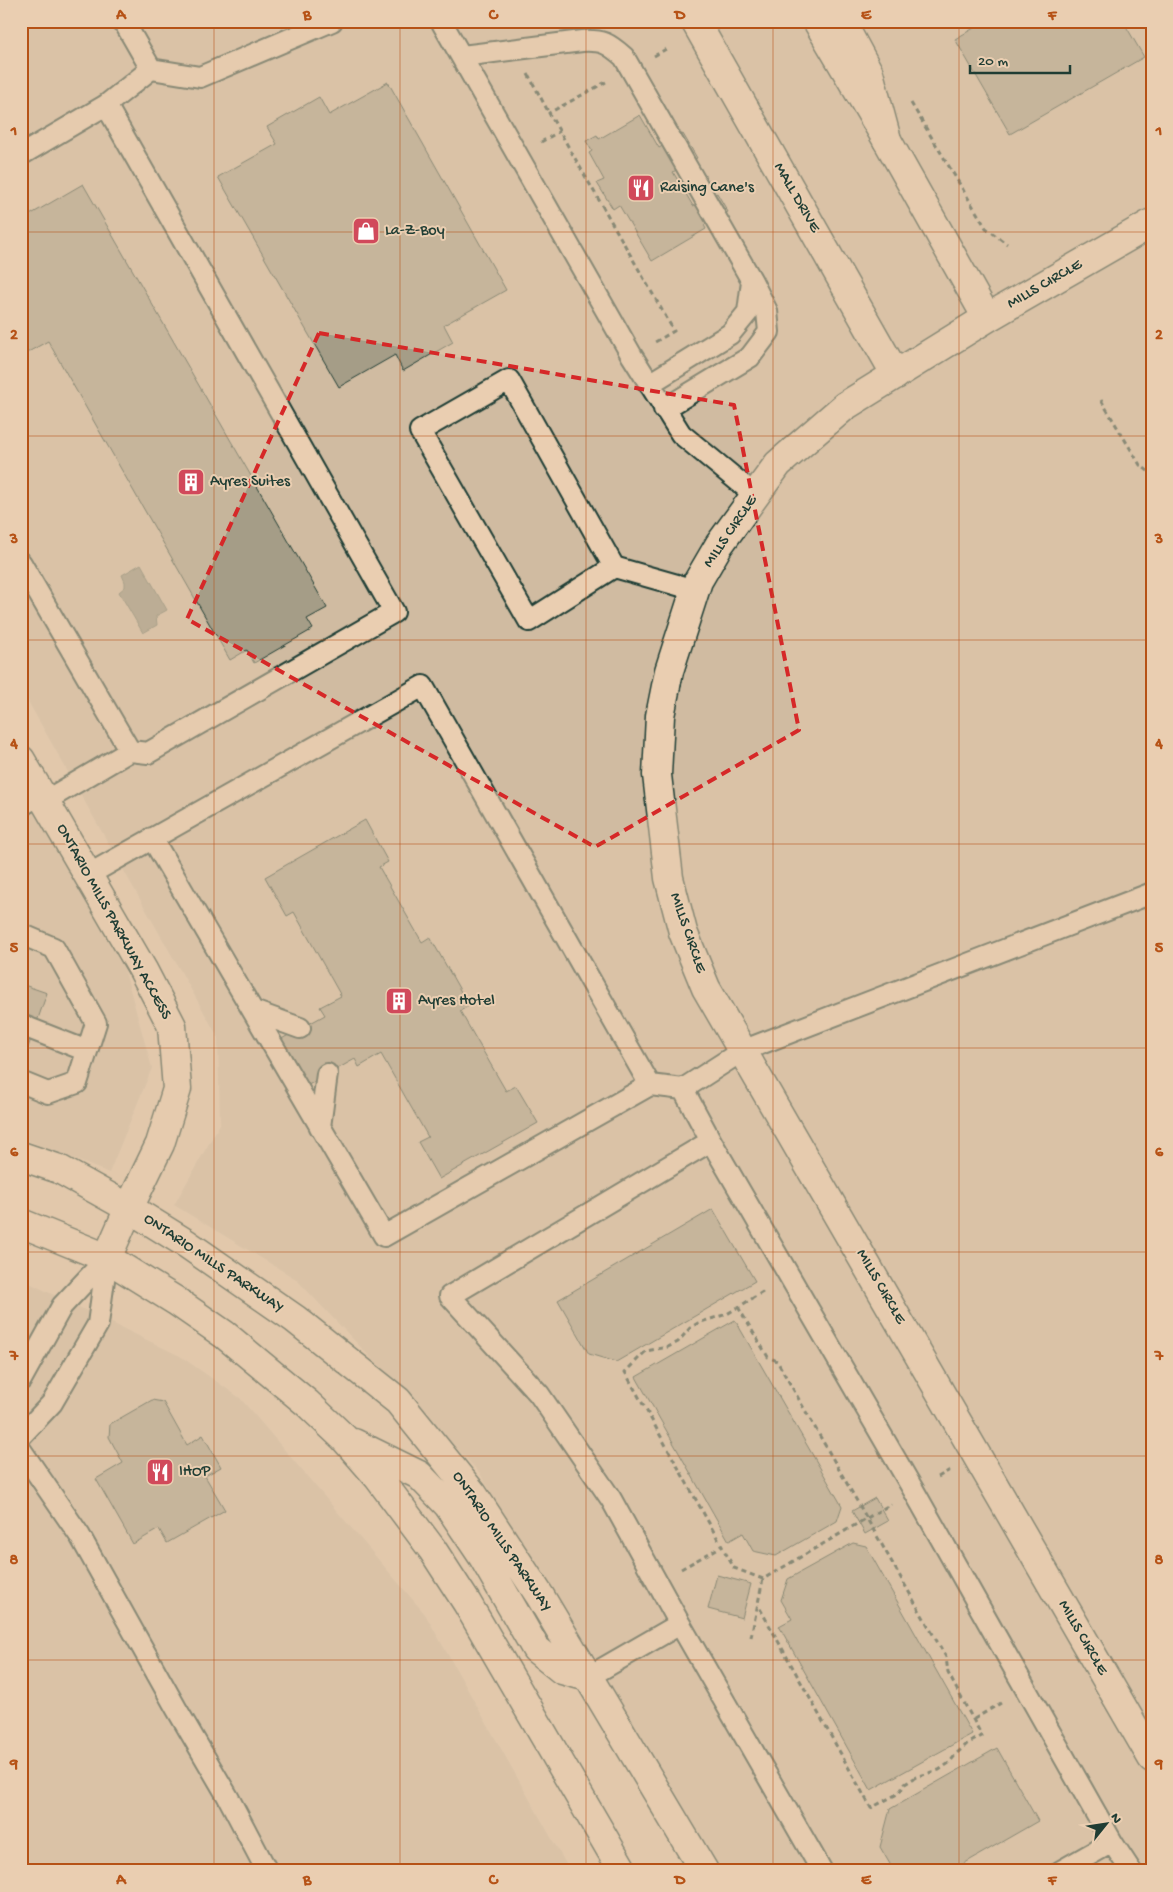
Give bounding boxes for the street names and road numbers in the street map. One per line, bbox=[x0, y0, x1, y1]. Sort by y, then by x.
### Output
street label: MALL DRIVE bbox=[768, 160, 824, 237]
street label: MILLS CIRCLE bbox=[1004, 255, 1087, 314]
street label: MILLS CIRCLE bbox=[700, 491, 763, 572]
street label: ONTARIO MILLS PARKWAY ACCESS bbox=[51, 821, 175, 1024]
street label: MILLS CIRCLE bbox=[664, 891, 710, 976]
street label: ONTARIO MILLS PARKWAY bbox=[139, 1210, 287, 1318]
street label: MILLS CIRCLE bbox=[851, 1246, 910, 1329]
street label: ONTARIO MILLS PARKWAY bbox=[447, 1468, 555, 1616]
street label: MILLS CIRCLE bbox=[1053, 1597, 1112, 1680]

